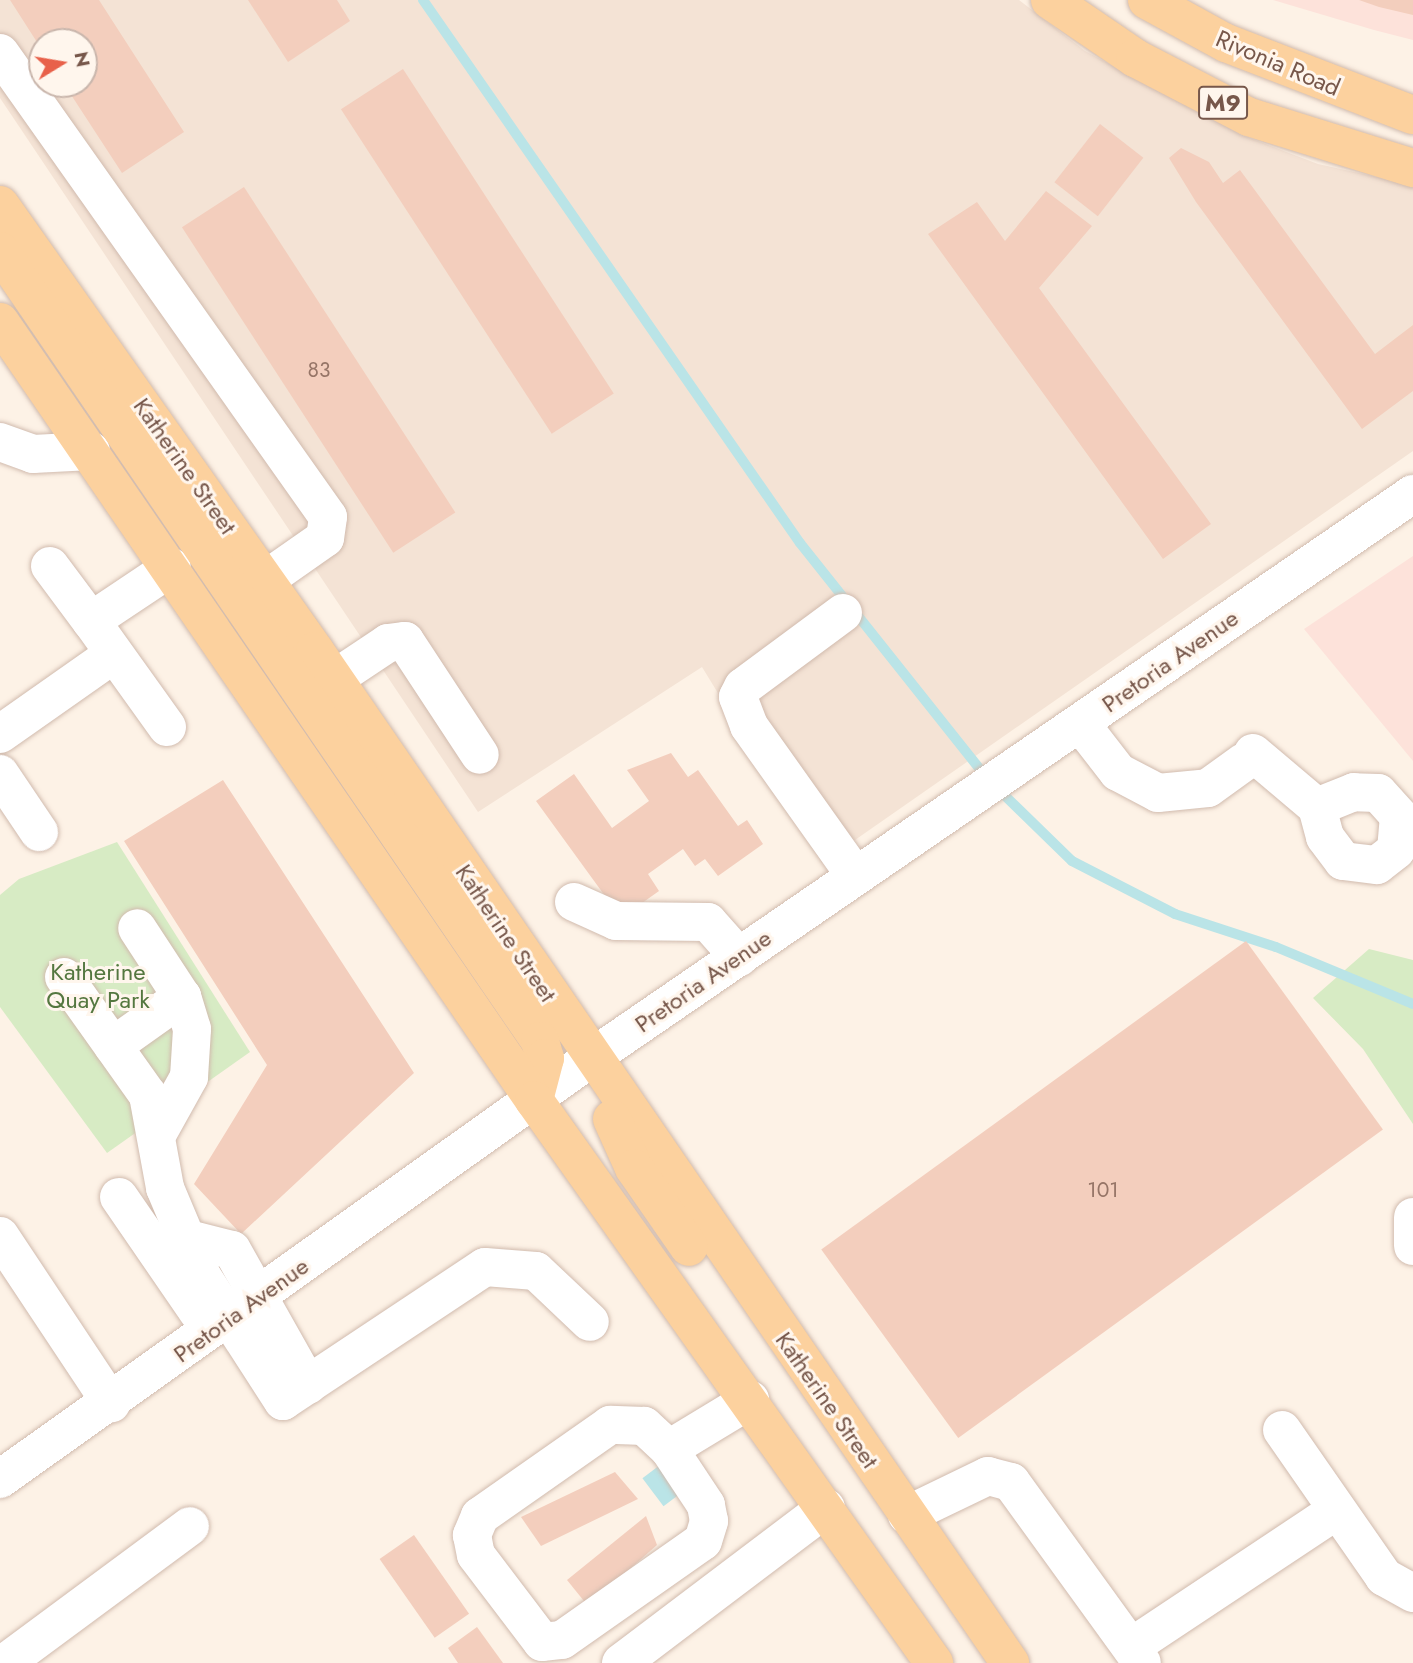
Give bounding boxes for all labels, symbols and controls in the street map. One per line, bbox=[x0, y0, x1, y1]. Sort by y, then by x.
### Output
street label: Rivonia Road bbox=[1211, 24, 1345, 102]
north arrow bbox=[28, 28, 98, 98]
text: N bbox=[67, 49, 97, 69]
road number: M9 bbox=[1197, 83, 1249, 122]
house number: 83 bbox=[308, 357, 330, 383]
street label: Katherine Street bbox=[127, 392, 243, 540]
street label: Pretoria Avenue bbox=[1096, 603, 1244, 719]
street label: Katherine Street bbox=[449, 859, 563, 1007]
street label: Pretoria Avenue bbox=[629, 923, 777, 1039]
park label: Katherine Quay Park bbox=[46, 958, 150, 1014]
house number: 101 bbox=[1087, 1177, 1119, 1203]
street label: Pretoria Avenue bbox=[168, 1251, 314, 1369]
street label: Katherine Street bbox=[769, 1326, 885, 1474]

